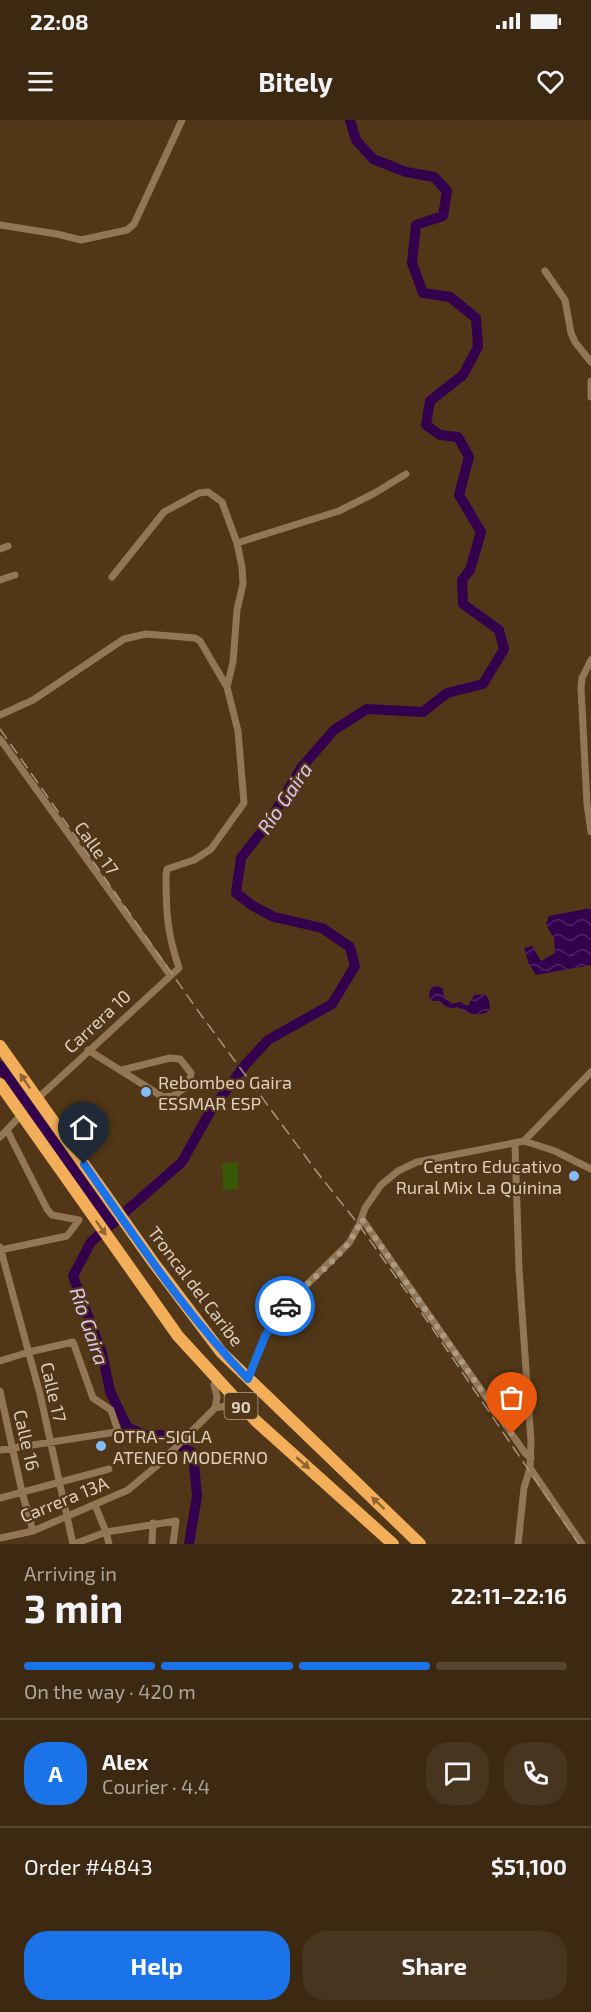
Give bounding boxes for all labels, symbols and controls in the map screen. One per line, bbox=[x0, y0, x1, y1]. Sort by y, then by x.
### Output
text: 22:08 bbox=[30, 8, 89, 34]
icon: menu bbox=[24, 65, 57, 98]
text: Bitely bbox=[258, 65, 333, 97]
icon: heart bbox=[534, 65, 567, 98]
water label: Río Gaira bbox=[251, 758, 317, 838]
street label: Calle 17 bbox=[70, 817, 124, 879]
street label: Carrera 10 bbox=[59, 985, 135, 1057]
place label: Rebombeo Gaira ESSMAR ESP bbox=[158, 1071, 292, 1114]
one-way arrow bbox=[19, 1073, 31, 1089]
marker: Rebombeo Gaira ESSMAR ESP bbox=[139, 1085, 153, 1099]
pin bbox=[58, 1102, 109, 1164]
icon: home bbox=[67, 1111, 100, 1144]
place label: Centro Educativo Rural Mix La Quinina bbox=[396, 1155, 562, 1198]
marker: Centro Educativo Rural Mix La Quinina bbox=[567, 1169, 581, 1183]
one-way arrow bbox=[95, 1220, 107, 1236]
street label: Troncal del Caribe bbox=[144, 1222, 248, 1350]
courier bbox=[255, 1276, 315, 1336]
water label: Río Gaira bbox=[65, 1284, 115, 1368]
icon: car bbox=[269, 1290, 302, 1323]
street label: Calle 17 bbox=[36, 1360, 72, 1424]
pin bbox=[486, 1372, 537, 1434]
icon: bag bbox=[495, 1381, 528, 1414]
road number: 90 bbox=[224, 1393, 258, 1419]
street label: Calle 16 bbox=[9, 1407, 45, 1473]
place label: OTRA-SIGLA ATENEO MODERNO bbox=[113, 1425, 268, 1468]
marker: OTRA-SIGLA ATENEO MODERNO bbox=[94, 1439, 108, 1453]
one-way arrow bbox=[296, 1456, 311, 1470]
street label: Carrera 13A bbox=[17, 1471, 112, 1527]
one-way arrow bbox=[371, 1496, 386, 1510]
text: Arriving in bbox=[24, 1561, 117, 1585]
text: 22:11–22:16 bbox=[451, 1582, 567, 1608]
text: 3 min bbox=[24, 1584, 123, 1631]
text: On the way · 420 m bbox=[24, 1679, 196, 1703]
button: chat bbox=[426, 1742, 489, 1805]
button: phone bbox=[504, 1742, 567, 1805]
text: Alex bbox=[102, 1748, 148, 1774]
text: A bbox=[48, 1760, 63, 1786]
text: Courier · 4.4 bbox=[102, 1774, 210, 1798]
text: Order #4843 bbox=[24, 1853, 153, 1879]
text: $51,100 bbox=[491, 1853, 567, 1879]
button: Help bbox=[24, 1931, 290, 2000]
button: Share bbox=[302, 1931, 567, 2000]

